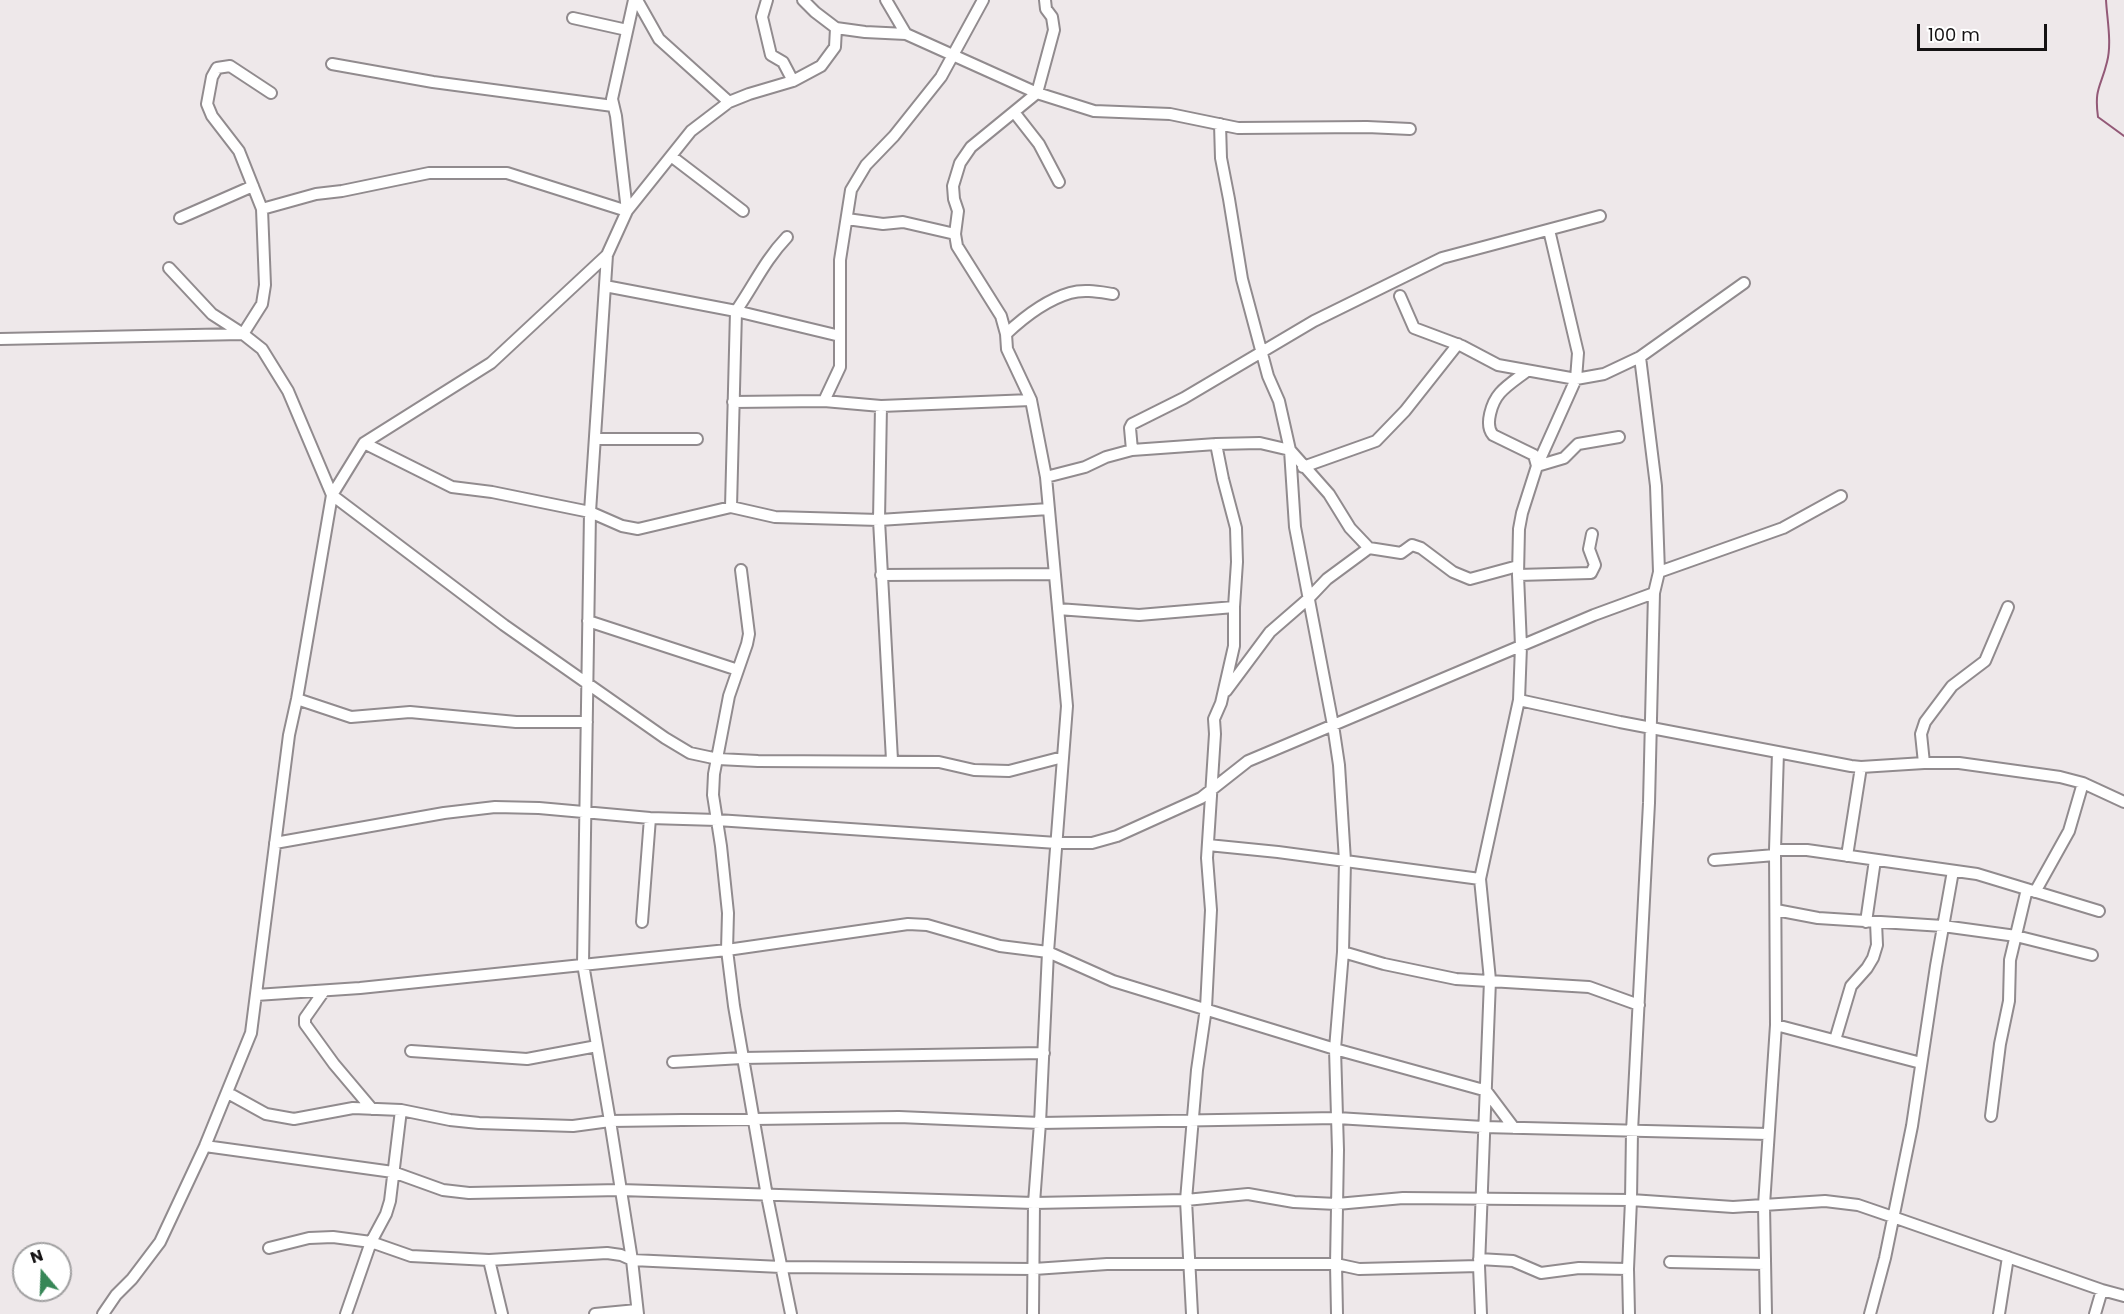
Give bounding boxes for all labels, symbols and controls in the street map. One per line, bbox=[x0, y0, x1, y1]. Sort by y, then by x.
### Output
scale bar bbox=[1920, 12, 2050, 50]
text: 100 m bbox=[1928, 22, 1980, 47]
north arrow bbox=[12, 1242, 72, 1302]
text: N bbox=[27, 1244, 46, 1269]

